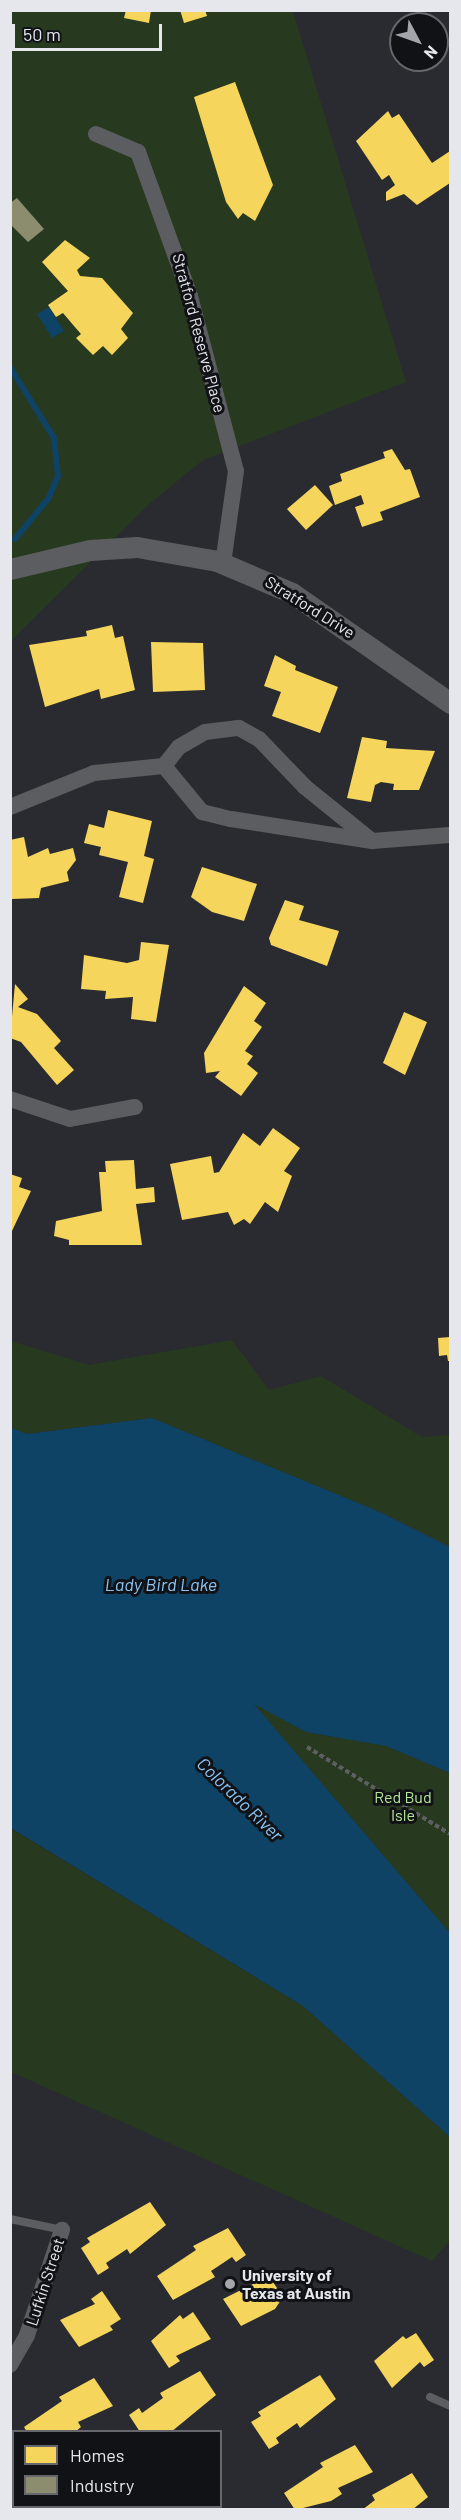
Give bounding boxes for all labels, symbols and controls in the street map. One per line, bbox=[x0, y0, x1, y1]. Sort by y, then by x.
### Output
scale bar bbox=[15, 12, 165, 50]
north arrow bbox=[389, 12, 449, 72]
text: 50 m bbox=[23, 23, 61, 45]
text: N bbox=[421, 43, 442, 63]
street label: Stratford Reserve Place bbox=[168, 251, 230, 415]
street label: Stratford Drive bbox=[262, 572, 358, 642]
water label: Lady Bird Lake bbox=[105, 1573, 217, 1595]
water label: Colorado River bbox=[193, 1753, 287, 1845]
park label: Red Bud Isle bbox=[374, 1787, 432, 1825]
street label: Lufkin Street bbox=[22, 2236, 68, 2328]
place label: University of Texas at Austin bbox=[242, 2265, 351, 2303]
marker: University of Texas at Austin bbox=[223, 2277, 237, 2291]
legend bbox=[12, 2430, 222, 2508]
text: Homes bbox=[70, 2444, 124, 2466]
text: Industry bbox=[70, 2474, 134, 2496]

